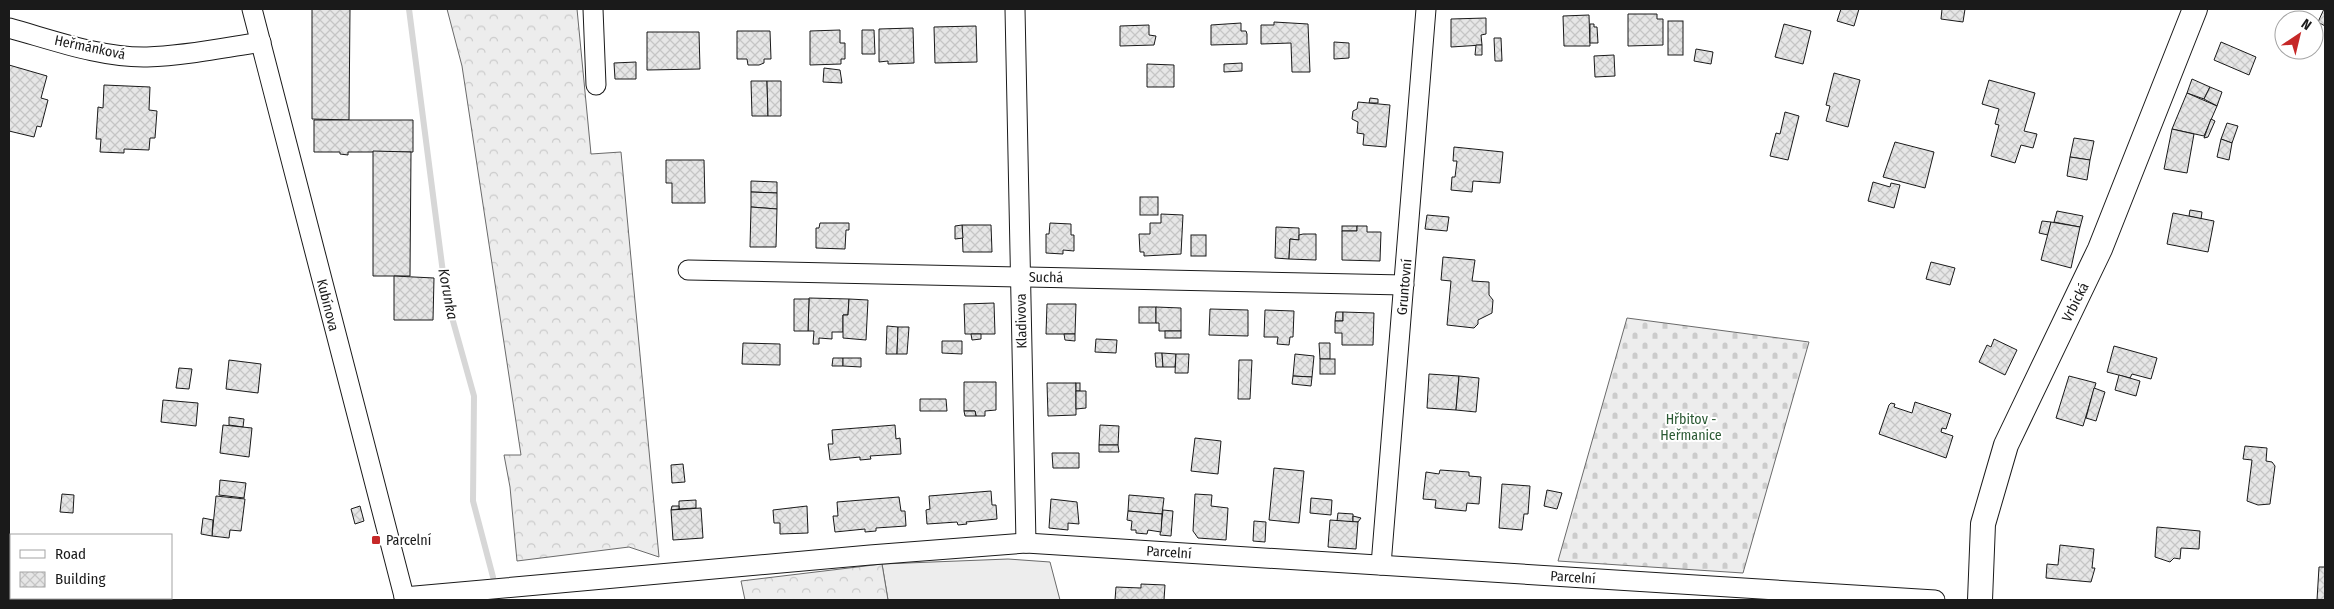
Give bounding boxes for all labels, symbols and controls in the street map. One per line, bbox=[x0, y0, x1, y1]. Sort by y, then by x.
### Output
north arrow bbox=[2274, 10, 2324, 60]
text: N bbox=[2298, 15, 2314, 34]
street label: Heřmánková bbox=[53, 32, 127, 63]
street label: Gruntovní bbox=[1394, 258, 1415, 316]
water label: Korunka bbox=[434, 267, 462, 321]
street label: Suchá bbox=[1029, 269, 1064, 286]
street label: Kubínova bbox=[313, 277, 342, 333]
street label: Vrbická bbox=[2058, 280, 2093, 325]
street label: Kladivova bbox=[1013, 293, 1030, 349]
park label: Hřbitov - Heřmanice bbox=[1660, 411, 1722, 444]
place label: Parcelní bbox=[386, 532, 432, 549]
legend bbox=[10, 534, 172, 599]
marker: Parcelní bbox=[370, 534, 382, 546]
street label: Parcelní bbox=[1146, 542, 1193, 563]
text: Road bbox=[55, 545, 86, 563]
street label: Parcelní bbox=[1550, 567, 1597, 588]
text: Building bbox=[55, 570, 106, 588]

